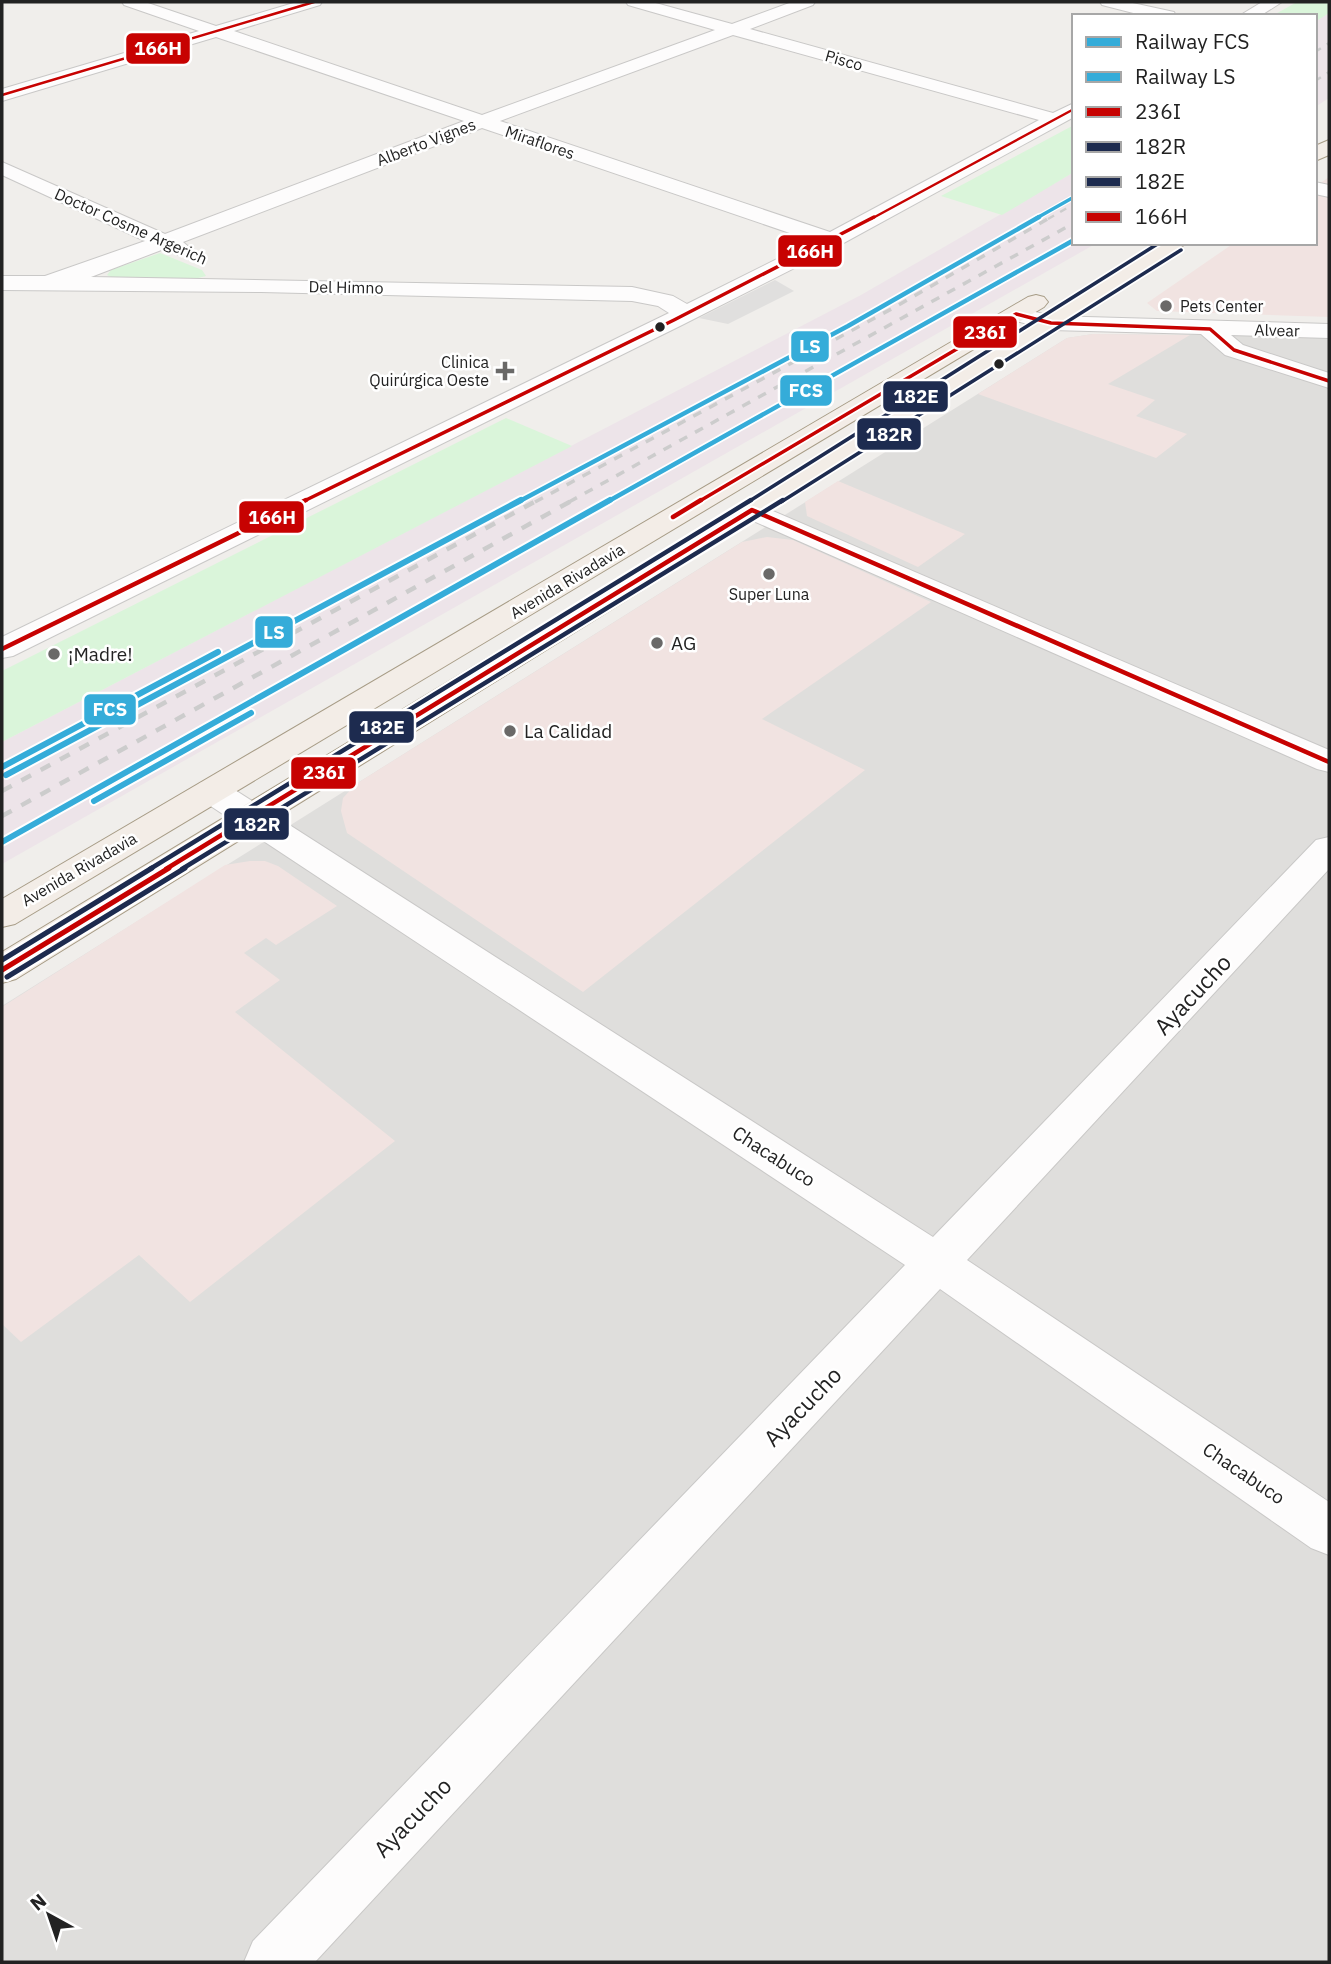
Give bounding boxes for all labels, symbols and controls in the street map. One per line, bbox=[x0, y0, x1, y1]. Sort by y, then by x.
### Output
legend bbox=[1072, 14, 1317, 245]
text: Railway FCS bbox=[1135, 27, 1249, 55]
line badge: 166H bbox=[125, 32, 191, 65]
text: 166H bbox=[134, 36, 182, 60]
street label: Pisco bbox=[823, 45, 865, 75]
text: Railway LS bbox=[1135, 62, 1236, 90]
text: 236I bbox=[1135, 97, 1181, 125]
street label: Alberto Vignes bbox=[374, 114, 478, 170]
street label: Miraflores bbox=[503, 121, 577, 163]
text: 182R bbox=[1135, 132, 1186, 160]
text: 182E bbox=[1135, 167, 1185, 195]
street label: Doctor Cosme Argerich bbox=[52, 183, 210, 269]
text: 166H bbox=[1135, 202, 1188, 230]
line badge: 166H bbox=[777, 234, 843, 268]
text: 166H bbox=[786, 239, 834, 263]
street label: Del Himno bbox=[308, 276, 384, 298]
place label: Pets Center bbox=[1180, 296, 1263, 316]
marker: Pets Center bbox=[1158, 298, 1174, 314]
line badge: 236I bbox=[952, 315, 1018, 349]
unlabelled marker bbox=[653, 320, 667, 334]
text: 236I bbox=[964, 320, 1006, 344]
street label: Alvear bbox=[1254, 320, 1300, 340]
line badge: LS bbox=[790, 330, 830, 363]
text: LS bbox=[799, 334, 821, 358]
place label: Clinica Quirúrgica Oeste bbox=[369, 352, 489, 390]
unlabelled marker bbox=[992, 357, 1006, 371]
marker: Clinica Quirúrgica Oeste bbox=[495, 361, 515, 381]
line badge: FCS bbox=[779, 374, 833, 407]
text: FCS bbox=[789, 378, 823, 402]
line badge: 182E bbox=[882, 380, 949, 413]
text: 182E bbox=[893, 384, 939, 408]
line badge: 182R bbox=[856, 417, 922, 451]
text: 182R bbox=[865, 422, 913, 446]
line badge: 166H bbox=[238, 500, 305, 534]
text: 166H bbox=[248, 505, 296, 529]
street label: Avenida Rivadavia bbox=[506, 539, 628, 623]
marker: Super Luna bbox=[761, 566, 777, 582]
place label: Super Luna bbox=[729, 584, 810, 604]
line badge: LS bbox=[254, 615, 294, 649]
text: LS bbox=[263, 620, 285, 644]
place label: AG bbox=[671, 631, 696, 655]
marker: AG bbox=[649, 635, 665, 651]
place label: ¡Madre! bbox=[68, 642, 133, 666]
marker: ¡Madre! bbox=[46, 646, 62, 662]
line badge: FCS bbox=[83, 693, 137, 726]
text: FCS bbox=[93, 697, 127, 721]
line badge: 182E bbox=[348, 710, 415, 744]
text: 182E bbox=[359, 715, 405, 739]
place label: La Calidad bbox=[524, 719, 612, 743]
marker: La Calidad bbox=[502, 723, 518, 739]
line badge: 236I bbox=[290, 756, 357, 790]
text: 236I bbox=[303, 760, 345, 784]
line badge: 182R bbox=[223, 807, 290, 841]
text: 182R bbox=[233, 812, 281, 836]
street label: Avenida Rivadavia bbox=[18, 828, 141, 910]
street label: Ayacucho bbox=[1147, 947, 1237, 1041]
street label: Chacabuco bbox=[728, 1120, 820, 1192]
street label: Ayacucho bbox=[756, 1360, 848, 1452]
street label: Chacabuco bbox=[1198, 1437, 1290, 1509]
street label: Ayacucho bbox=[366, 1771, 458, 1863]
north arrow bbox=[14, 1880, 84, 1950]
text: N bbox=[25, 1888, 51, 1916]

